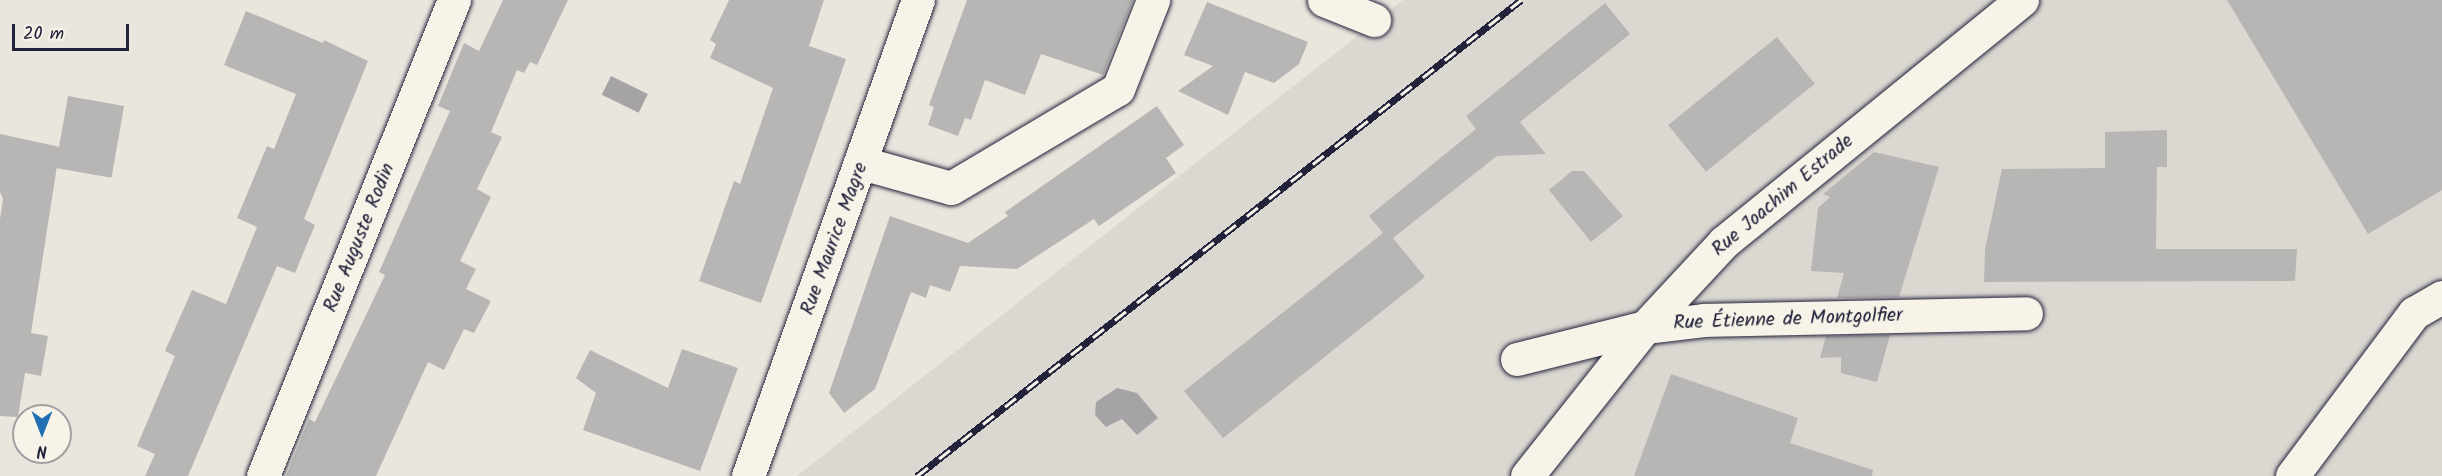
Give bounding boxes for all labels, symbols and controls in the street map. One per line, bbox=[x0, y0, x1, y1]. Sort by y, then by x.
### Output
scale bar bbox=[15, 12, 132, 50]
text: 20 m bbox=[23, 20, 64, 49]
street label: Rue Joachim Estrade bbox=[1707, 130, 1859, 262]
street label: Rue Maurice Magre bbox=[796, 159, 874, 319]
street label: Rue Auguste Rodin bbox=[319, 160, 401, 316]
street label: Rue Étienne de Montgolfier bbox=[1673, 304, 1903, 336]
north arrow bbox=[12, 404, 72, 464]
text: N bbox=[37, 438, 47, 463]

